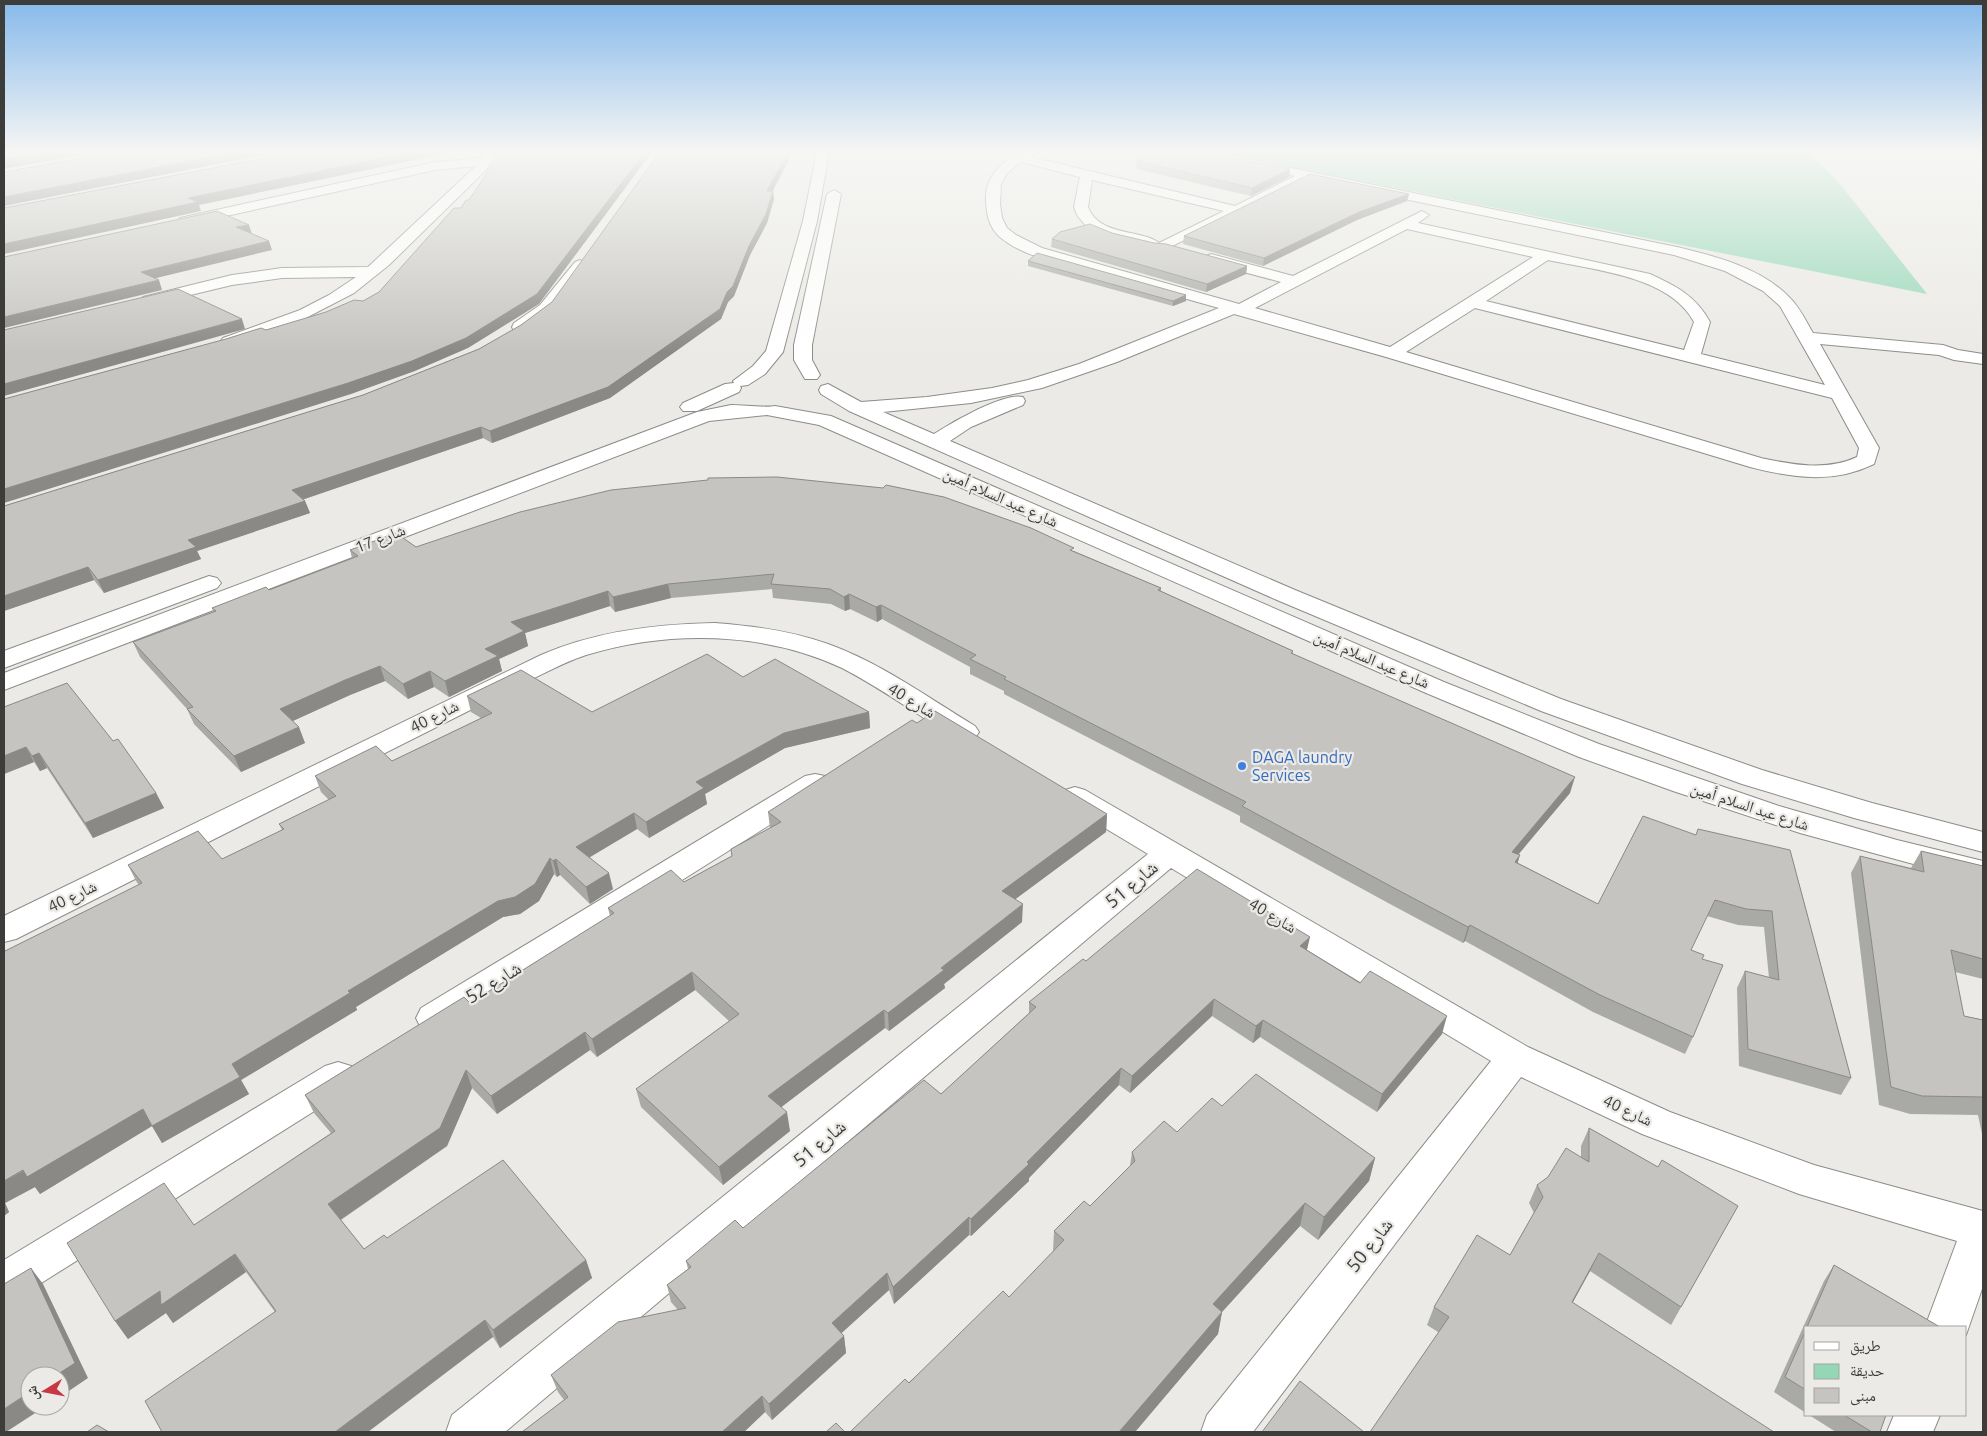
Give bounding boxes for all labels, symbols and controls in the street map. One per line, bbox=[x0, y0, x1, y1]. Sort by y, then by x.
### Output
street label: شارع عبد السلام أمين bbox=[940, 464, 1061, 532]
street label: شارع 17 bbox=[352, 520, 408, 558]
street label: شارع عبد السلام أمين bbox=[1311, 627, 1432, 693]
street label: شارع 40 bbox=[884, 679, 939, 723]
street label: شارع 40 bbox=[407, 696, 462, 738]
place label: DAGA laundry Services bbox=[1252, 748, 1353, 784]
marker: DAGA laundry Services bbox=[1236, 760, 1248, 772]
street label: شارع عبد السلام أمين bbox=[1688, 778, 1811, 836]
street label: شارع 51 bbox=[1100, 856, 1162, 913]
street label: شارع 40 bbox=[45, 876, 100, 917]
street label: شارع 40 bbox=[1245, 894, 1300, 938]
street label: شارع 52 bbox=[461, 956, 526, 1009]
street label: شارع 40 bbox=[1600, 1091, 1655, 1131]
street label: شارع 51 bbox=[788, 1115, 850, 1172]
street label: شارع 50 bbox=[1341, 1214, 1398, 1277]
legend bbox=[1804, 1326, 1967, 1416]
text: طريق bbox=[1850, 1337, 1881, 1356]
text: حديقة bbox=[1850, 1362, 1885, 1379]
north arrow bbox=[20, 1366, 70, 1416]
text: ش bbox=[23, 1384, 42, 1402]
text: مبنى bbox=[1850, 1387, 1876, 1406]

